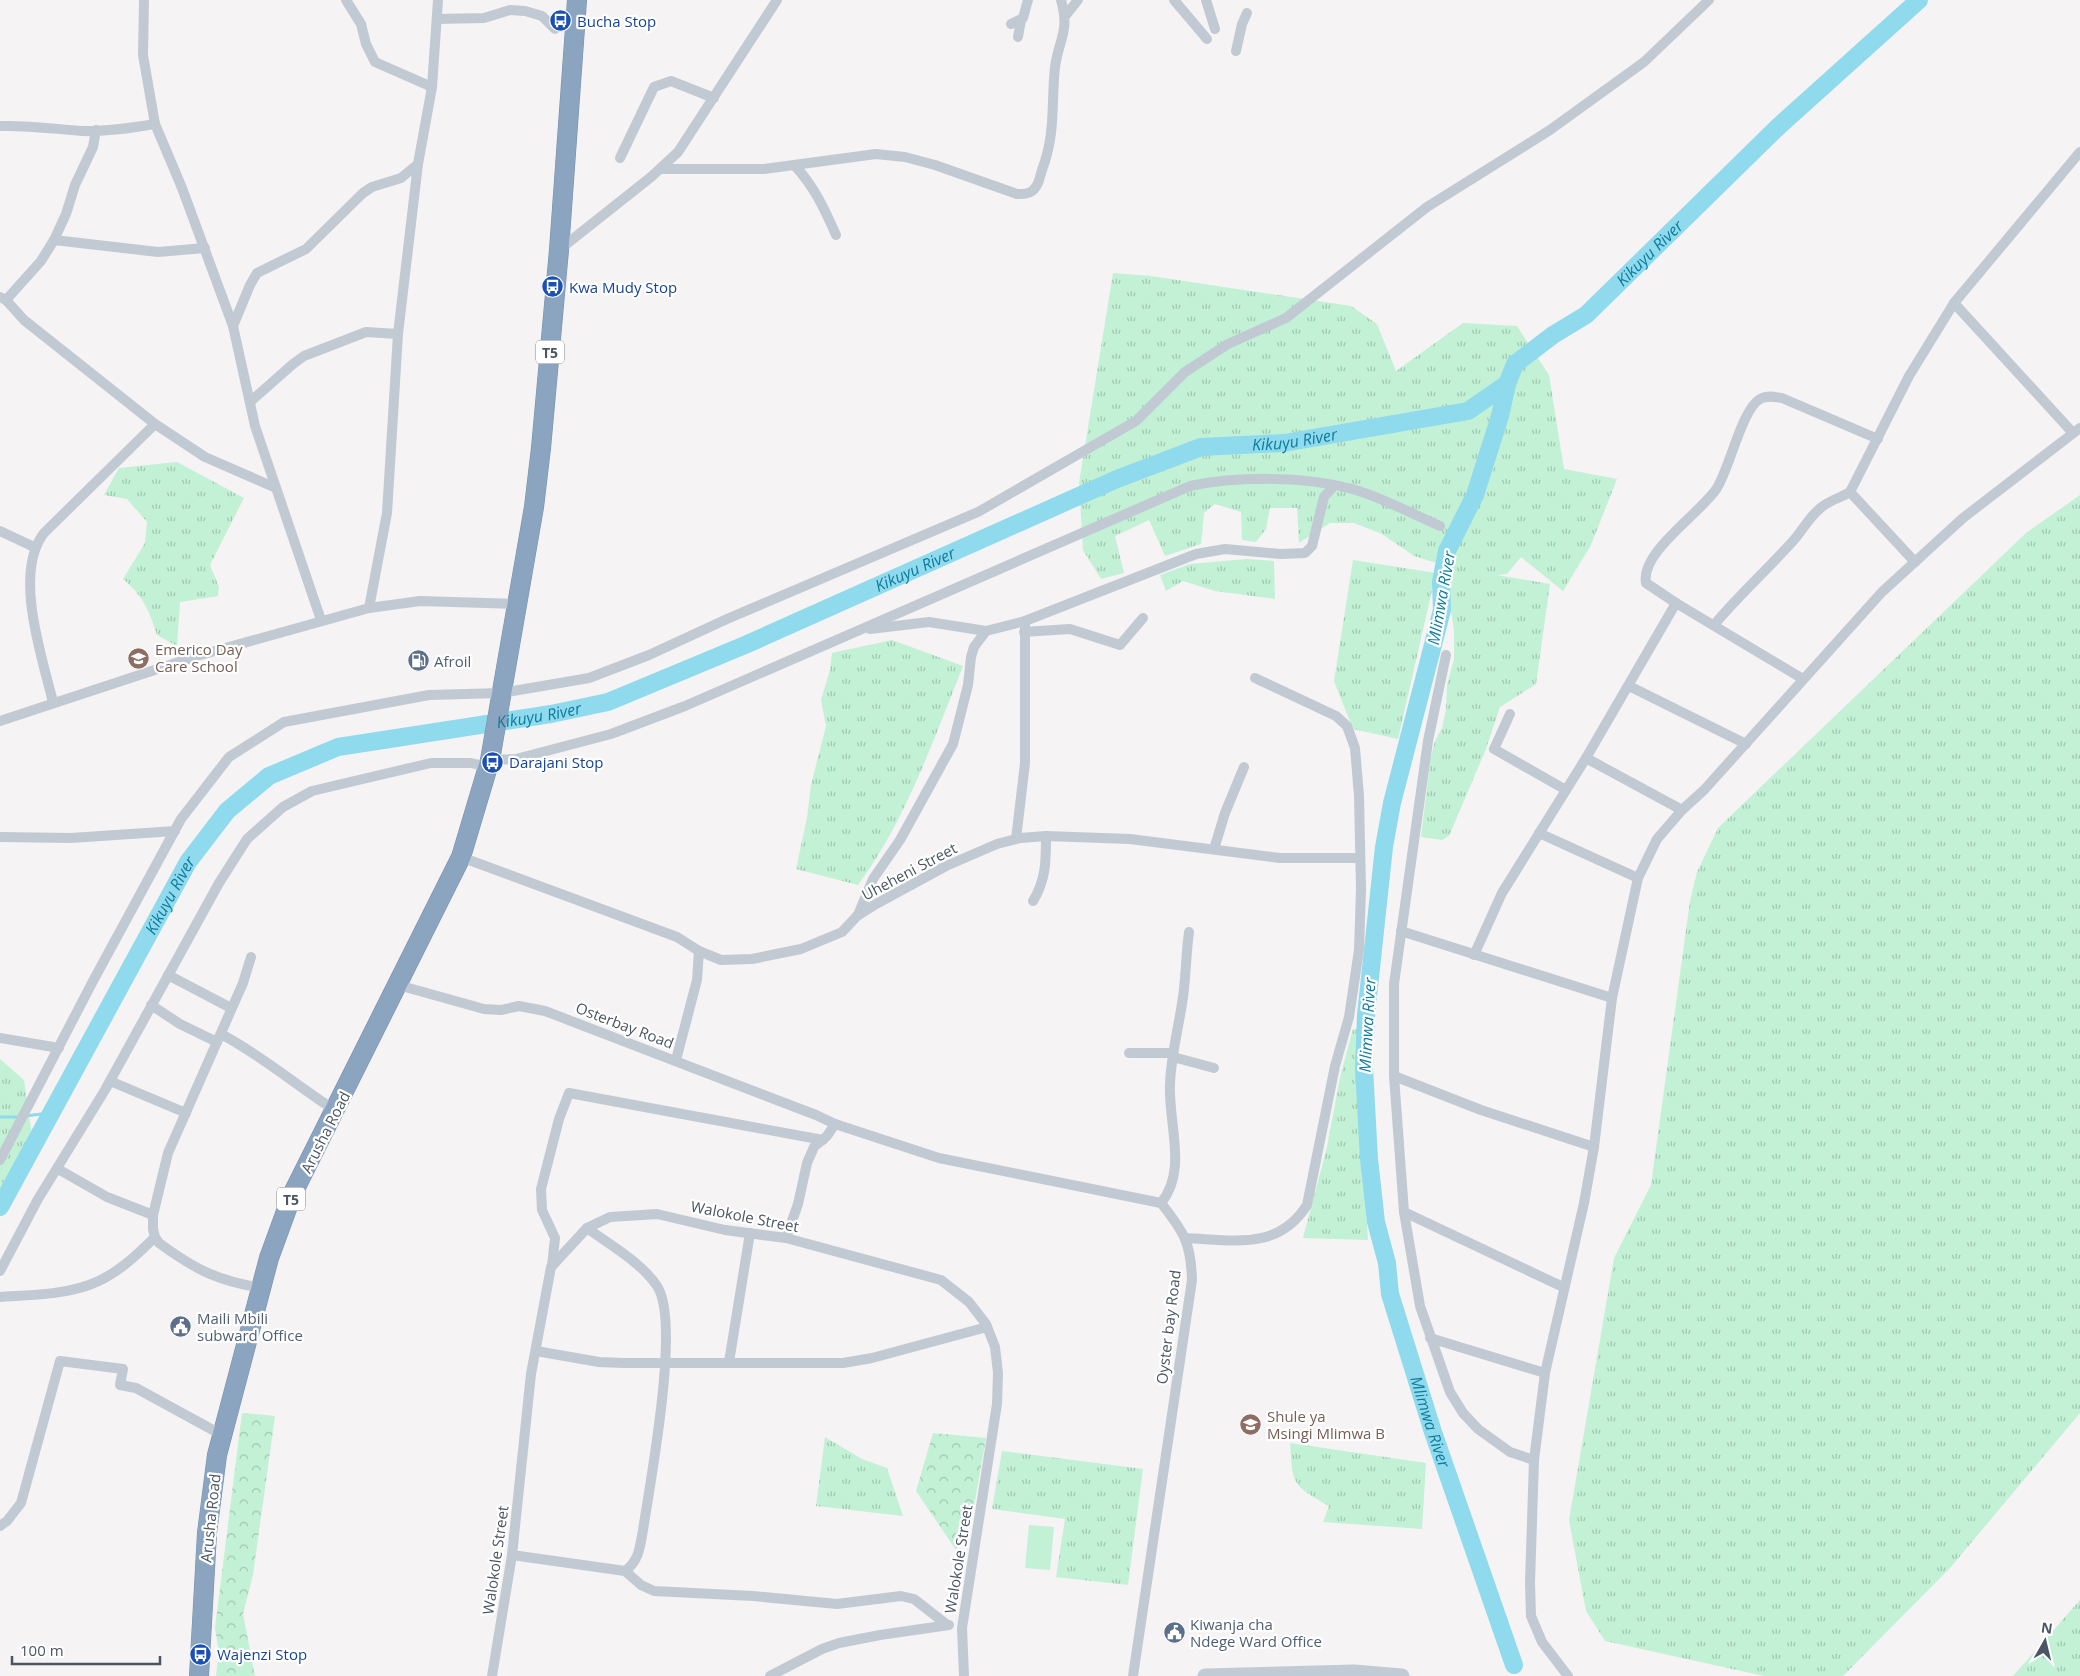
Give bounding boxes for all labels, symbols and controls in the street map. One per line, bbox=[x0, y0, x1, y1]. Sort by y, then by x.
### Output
bus stop icon: Bucha Stop bbox=[549, 9, 573, 33]
place label: Bucha Stop bbox=[577, 11, 656, 31]
water label: Kikuyu River bbox=[1611, 215, 1688, 291]
bus stop icon: Kwa Mudy Stop bbox=[541, 275, 565, 299]
place label: Kwa Mudy Stop bbox=[569, 277, 677, 297]
road number: T5 bbox=[536, 341, 564, 364]
water label: Kikuyu River bbox=[1252, 423, 1339, 456]
water label: Kikuyu River bbox=[871, 541, 959, 597]
water label: Mlimwa River bbox=[1422, 549, 1460, 647]
place label: Emerico Day Care School bbox=[155, 639, 243, 676]
school or university icon: Emerico Day Care School bbox=[127, 646, 151, 670]
fuel station icon: Afroil bbox=[406, 649, 430, 673]
place label: Afroil bbox=[434, 651, 471, 671]
water label: Kikuyu River bbox=[495, 697, 584, 733]
bus stop icon: Darajani Stop bbox=[481, 750, 505, 774]
place label: Darajani Stop bbox=[509, 752, 603, 772]
street label: Uheheni Street bbox=[858, 838, 960, 904]
water label: Kikuyu River bbox=[140, 851, 200, 938]
water label: Mlimwa River bbox=[1354, 976, 1381, 1073]
street label: Osterbay Road bbox=[573, 997, 677, 1053]
street label: Arusha Road bbox=[296, 1088, 354, 1176]
road number: T5 bbox=[277, 1188, 305, 1210]
street label: Walokole Street bbox=[689, 1196, 801, 1236]
street label: Oyster bay Road bbox=[1151, 1269, 1185, 1385]
place label: Maili Mbili subward Office bbox=[197, 1308, 303, 1345]
public building icon: Maili Mbili subward Office bbox=[169, 1315, 193, 1339]
water label: Mlimwa River bbox=[1405, 1373, 1456, 1471]
place label: Shule ya Msingi Mlimwa B bbox=[1267, 1406, 1385, 1443]
school or university icon: Shule ya Msingi Mlimwa B bbox=[1239, 1413, 1263, 1437]
street label: Arusha Road bbox=[195, 1473, 225, 1563]
street label: Walokole Street bbox=[940, 1503, 976, 1615]
street label: Walokole Street bbox=[477, 1504, 513, 1616]
place label: Kiwanja cha Ndege Ward Office bbox=[1190, 1614, 1322, 1651]
north arrow bbox=[2020, 1616, 2070, 1666]
text: N bbox=[2040, 1617, 2054, 1638]
public building icon: Kiwanja cha Ndege Ward Office bbox=[1162, 1621, 1186, 1645]
scale bar bbox=[12, 1634, 160, 1666]
text: 100 m bbox=[20, 1640, 64, 1660]
bus stop icon: Wajenzi Stop bbox=[189, 1642, 213, 1666]
place label: Wajenzi Stop bbox=[217, 1644, 307, 1664]

